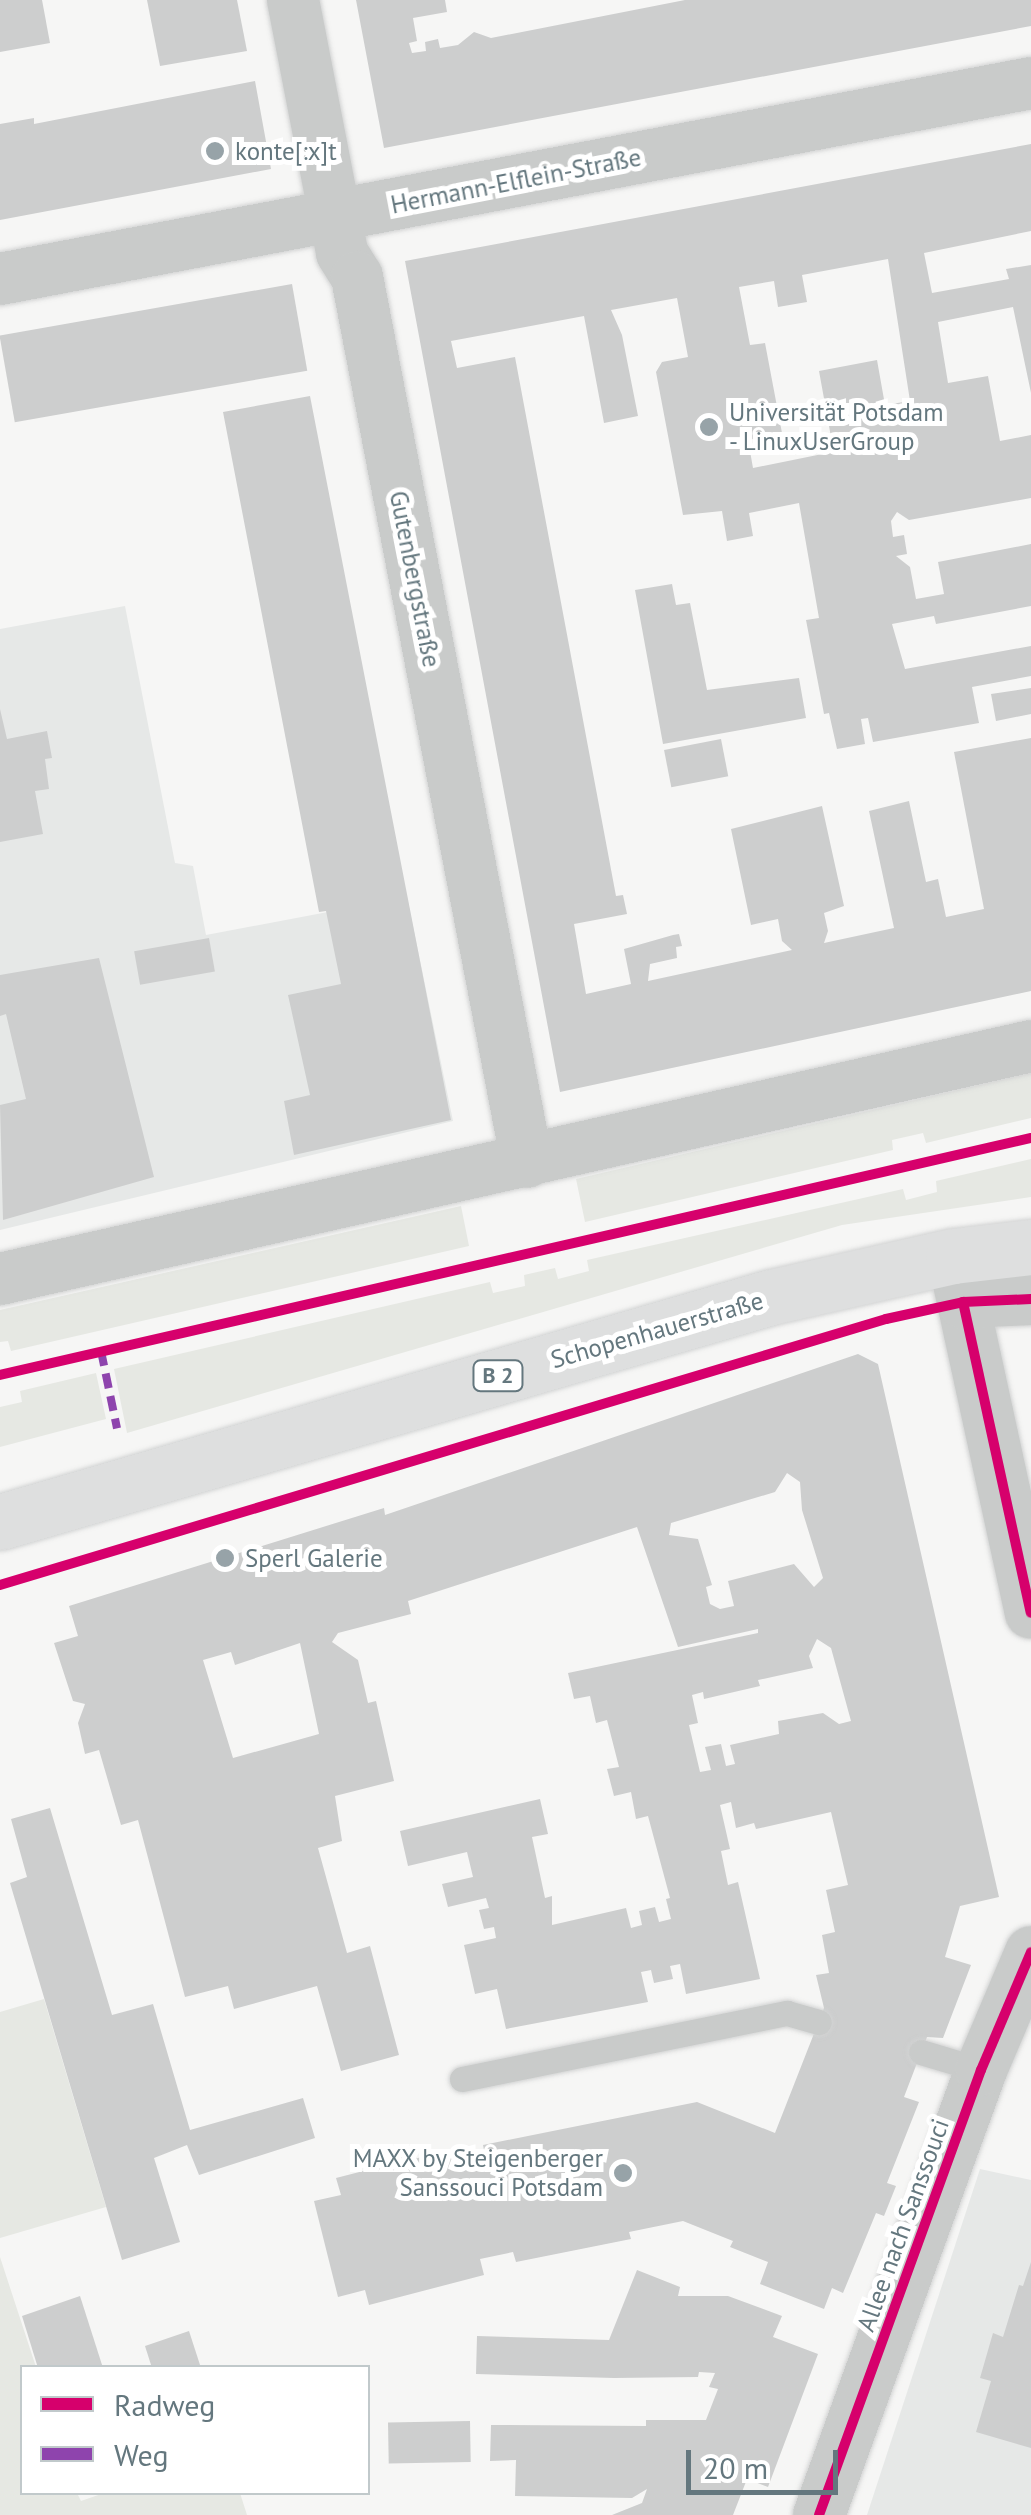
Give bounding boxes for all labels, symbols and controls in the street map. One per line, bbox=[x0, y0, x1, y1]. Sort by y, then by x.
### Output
place label: konte[:x]t bbox=[235, 136, 337, 166]
marker: konte[:x]t bbox=[204, 140, 226, 162]
street label: Hermann-Elflein-Straße bbox=[388, 142, 644, 220]
place label: Universität Potsdam - LinuxUserGroup bbox=[729, 398, 944, 457]
marker: Universität Potsdam - LinuxUserGroup bbox=[698, 416, 720, 438]
street label: Gutenbergstraße bbox=[383, 488, 447, 670]
street label: Schopenhauerstraße bbox=[547, 1285, 767, 1375]
road number: B 2 bbox=[470, 1359, 526, 1393]
place label: Sperl Galerie bbox=[245, 1543, 383, 1573]
marker: Sperl Galerie bbox=[214, 1547, 236, 1569]
street label: Allee nach Sanssouci bbox=[851, 2115, 955, 2335]
place label: MAXX by Steigenberger Sanssouci Potsdam bbox=[351, 2144, 603, 2203]
marker: MAXX by Steigenberger Sanssouci Potsdam bbox=[612, 2162, 634, 2184]
legend bbox=[20, 2365, 370, 2495]
text: Radweg bbox=[114, 2385, 215, 2424]
scale bar bbox=[691, 2430, 844, 2492]
text: Weg bbox=[114, 2435, 169, 2474]
text: 20 m bbox=[703, 2448, 768, 2487]

